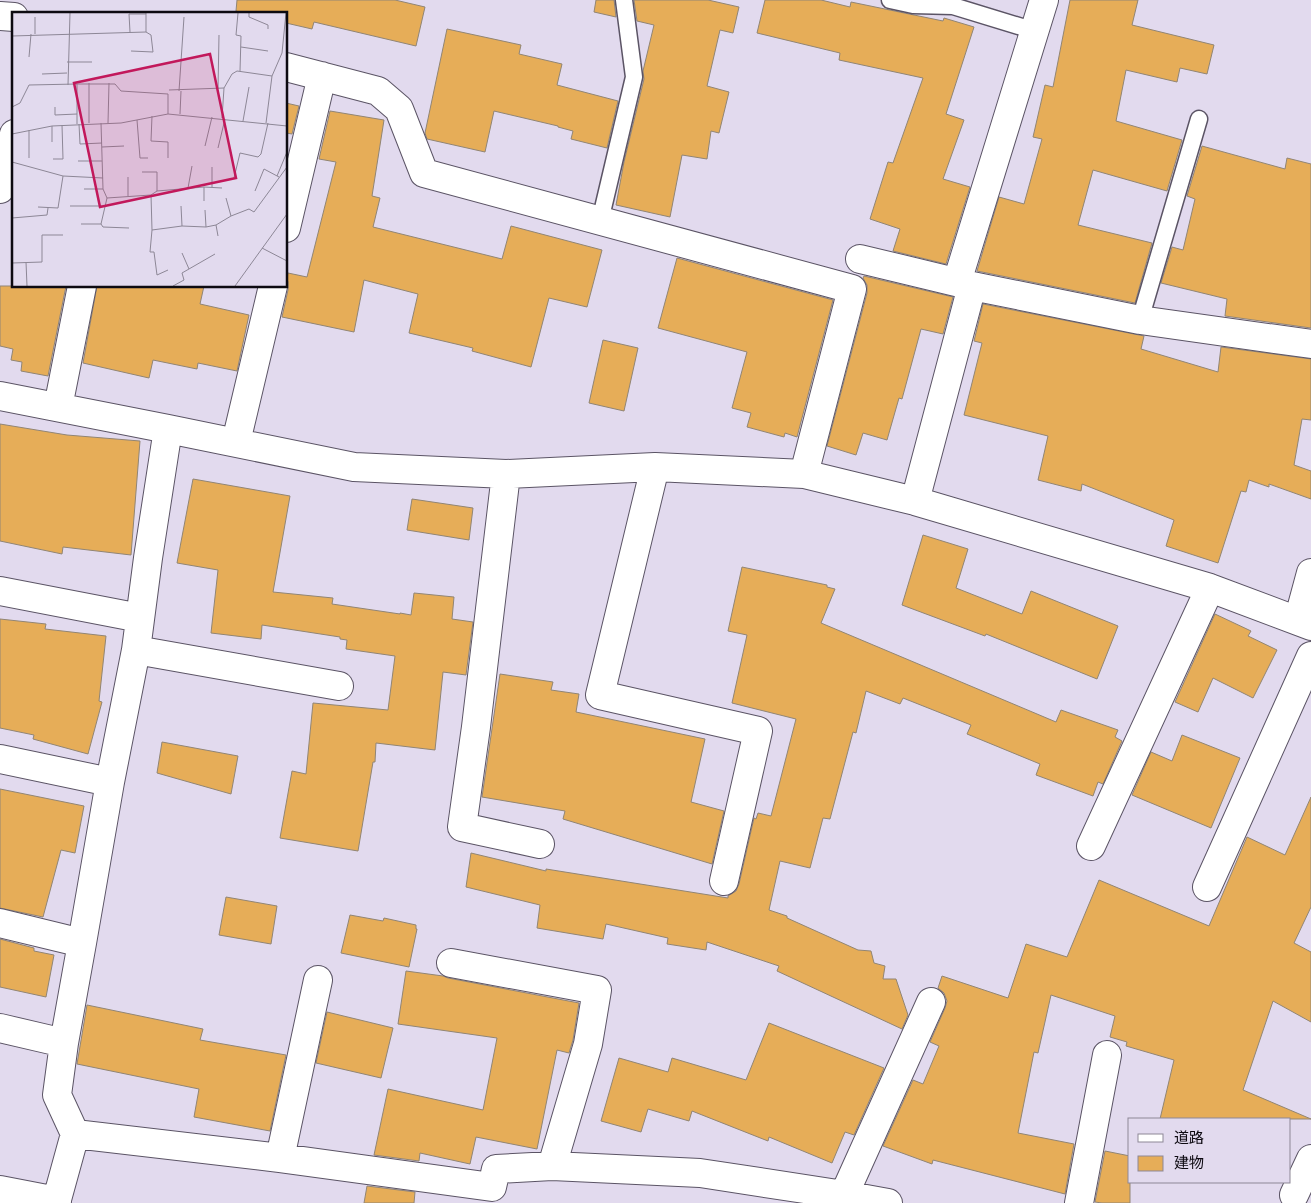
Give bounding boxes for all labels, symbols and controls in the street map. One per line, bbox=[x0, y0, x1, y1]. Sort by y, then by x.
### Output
inset map bbox=[12, 12, 288, 288]
legend bbox=[1128, 1118, 1291, 1183]
text: 道路 bbox=[1174, 1127, 1204, 1147]
text: 建物 bbox=[1174, 1152, 1204, 1172]

